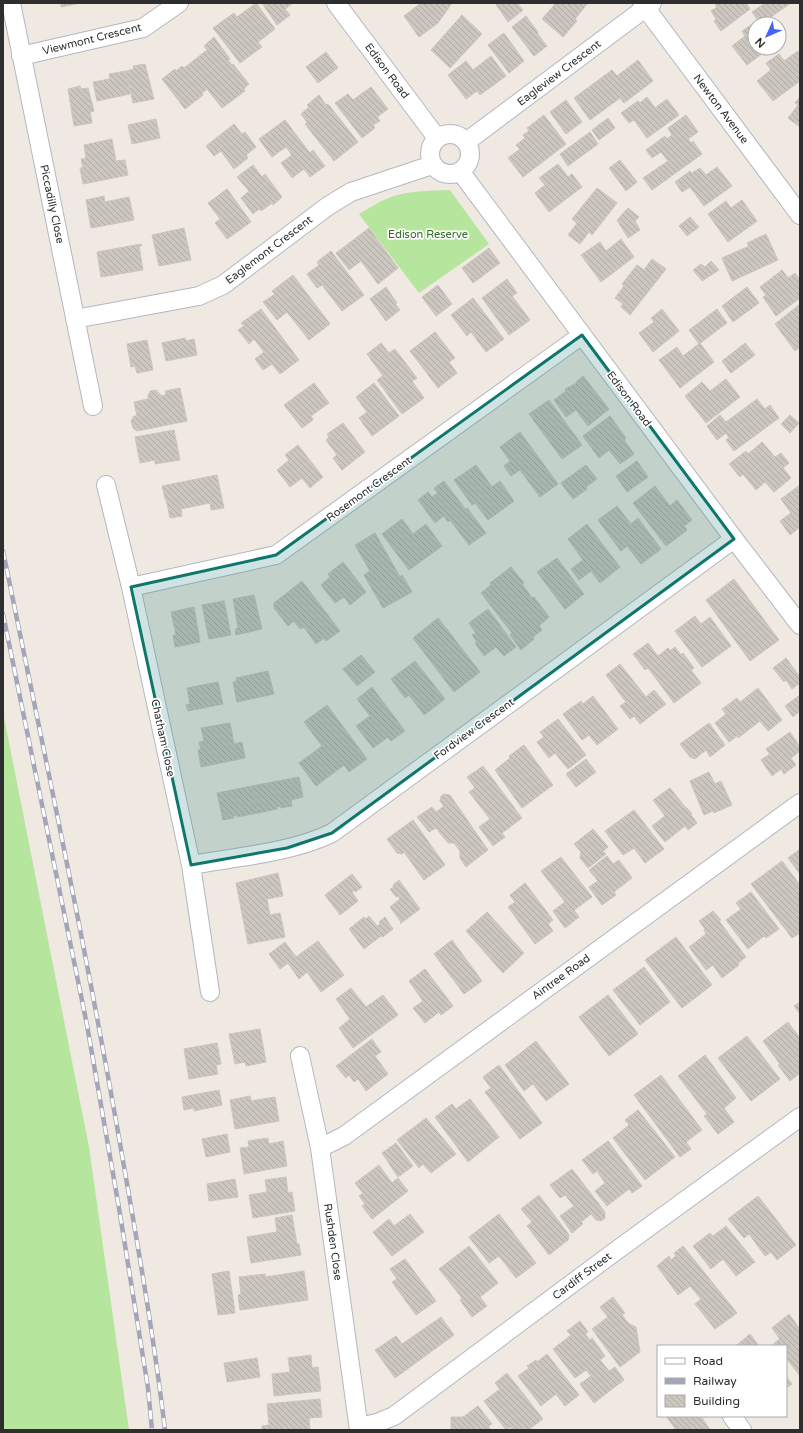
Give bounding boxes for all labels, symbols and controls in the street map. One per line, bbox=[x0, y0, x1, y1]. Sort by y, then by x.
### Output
north arrow bbox=[747, 16, 787, 56]
street label: Viewmont Crescent bbox=[41, 20, 143, 58]
text: N bbox=[753, 35, 768, 50]
street label: Eagleview Crescent bbox=[515, 37, 603, 109]
street label: Edison Road bbox=[362, 41, 412, 101]
street label: Newton Avenue bbox=[691, 72, 751, 146]
street label: Piccadilly Close bbox=[37, 163, 67, 245]
street label: Eaglemont Crescent bbox=[223, 213, 315, 287]
park label: Edison Reserve bbox=[388, 228, 468, 241]
street label: Edison Road bbox=[604, 369, 654, 429]
street label: Rosemont Crescent bbox=[324, 454, 414, 524]
street label: Fordview Crescent bbox=[431, 695, 517, 763]
street label: Chatham Close bbox=[148, 698, 178, 778]
street label: Aintree Road bbox=[529, 952, 593, 1002]
street label: Rushden Close bbox=[321, 1203, 345, 1281]
street label: Cardiff Street bbox=[550, 1250, 614, 1302]
legend bbox=[657, 1345, 787, 1417]
text: Road bbox=[693, 1354, 723, 1368]
text: Railway bbox=[693, 1374, 737, 1388]
text: Building bbox=[693, 1394, 740, 1408]

